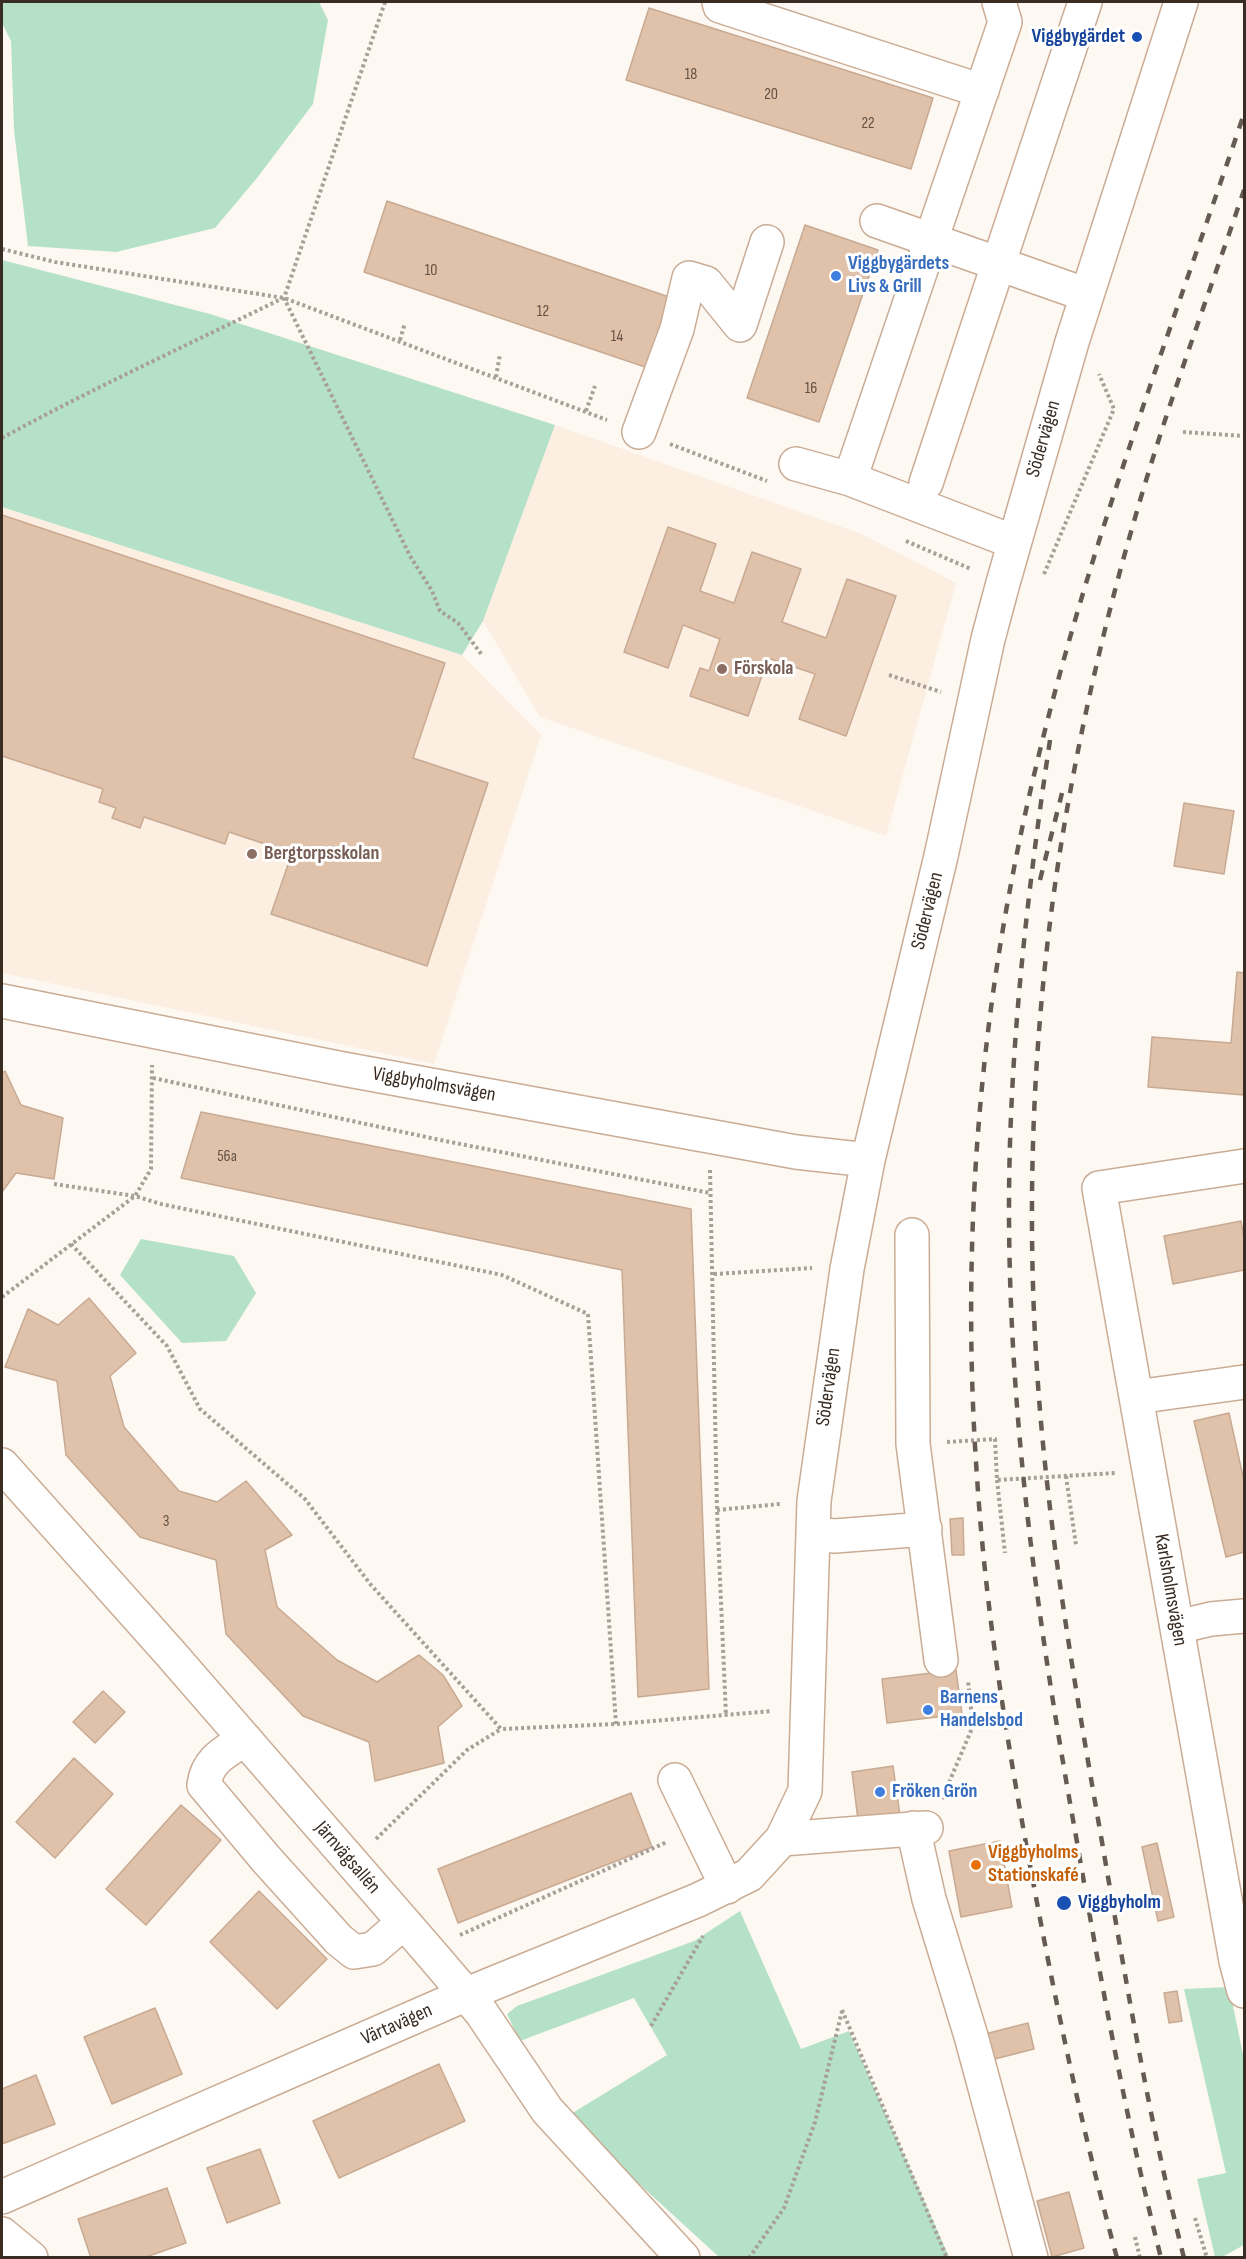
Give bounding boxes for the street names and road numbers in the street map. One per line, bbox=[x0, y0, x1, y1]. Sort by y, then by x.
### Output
street label: Södervägen bbox=[1022, 398, 1066, 480]
street label: Södervägen bbox=[907, 870, 949, 952]
street label: Viggbyholmsvägen bbox=[371, 1062, 497, 1108]
street label: Södervägen bbox=[812, 1346, 846, 1428]
street label: Karlsholmsvägen bbox=[1148, 1532, 1192, 1648]
street label: Järnvägsallén bbox=[309, 1817, 385, 1899]
street label: Värtavägen bbox=[358, 1999, 436, 2051]

